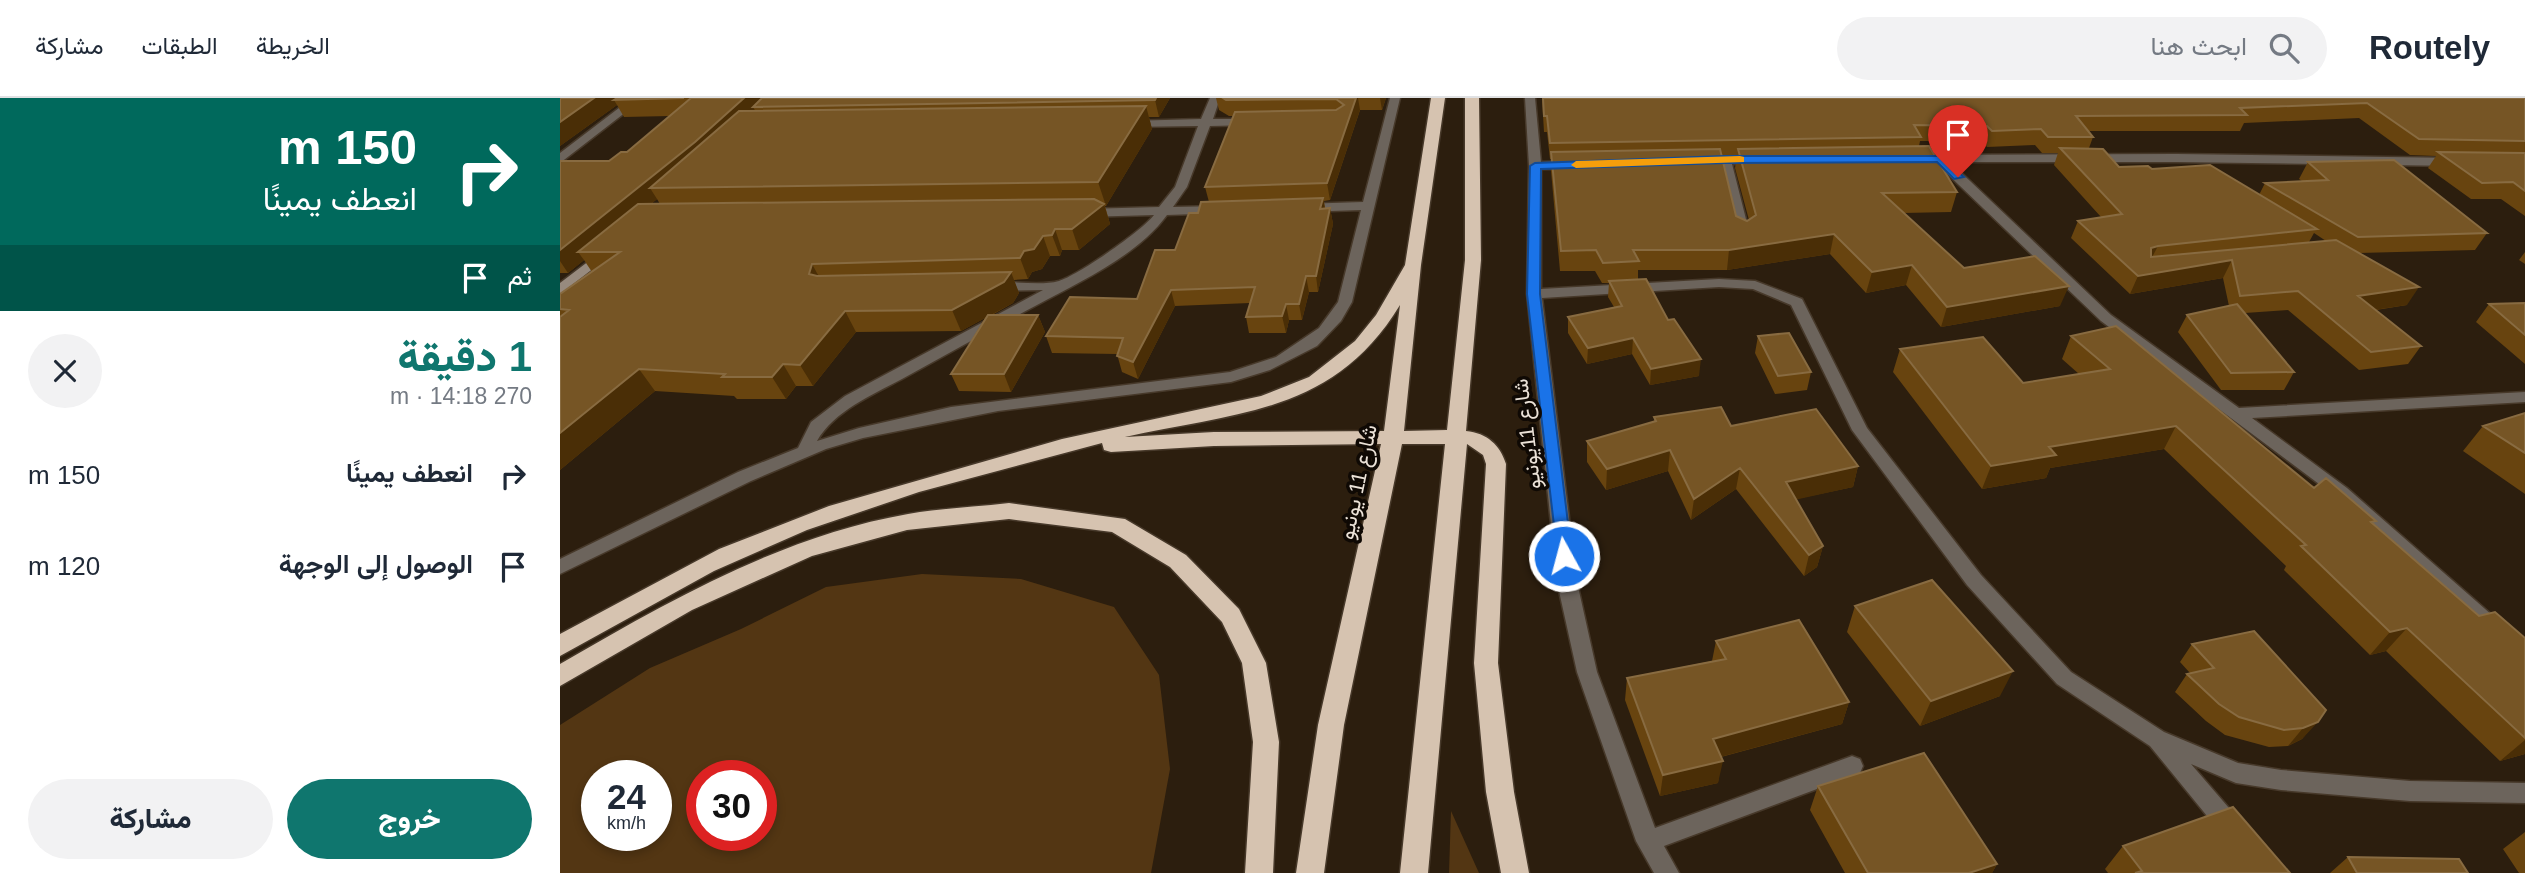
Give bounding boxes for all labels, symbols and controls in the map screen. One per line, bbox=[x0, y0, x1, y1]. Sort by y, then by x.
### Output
search box bbox=[1837, 17, 2327, 80]
icon: search bbox=[2265, 29, 2303, 67]
text: Routely bbox=[2369, 29, 2490, 66]
text: ابحث هنا bbox=[2151, 31, 2247, 61]
text: مشاركة bbox=[35, 32, 103, 59]
text: الطبقات bbox=[141, 32, 218, 59]
text: الخريطة bbox=[256, 32, 330, 59]
pin bbox=[1928, 105, 1988, 177]
icon: arrive bbox=[1939, 116, 1977, 154]
text: 150 m bbox=[278, 120, 417, 174]
icon: right bbox=[441, 126, 532, 217]
text: انعطف يمينًا bbox=[263, 181, 417, 217]
icon: arrive bbox=[456, 259, 494, 297]
text: ثم bbox=[508, 261, 532, 291]
text: 1 دقيقة bbox=[398, 333, 532, 380]
button: close bbox=[28, 334, 102, 408]
street label: شارع 11يونيو bbox=[1508, 377, 1548, 491]
text: 270 m · 14:18 bbox=[390, 383, 532, 409]
street label: شارع 11 يونيو bbox=[1334, 422, 1384, 542]
icon: right bbox=[494, 457, 532, 495]
text: انعطف يمينًا bbox=[346, 458, 473, 488]
text: 150 m bbox=[28, 460, 100, 490]
position arrow bbox=[1527, 519, 1601, 593]
icon: arrive bbox=[494, 548, 532, 586]
text: الوصول إلى الوجهة bbox=[279, 549, 473, 579]
text: 120 m bbox=[28, 551, 100, 581]
speed limit sign: 30 bbox=[686, 760, 777, 851]
text: 24 bbox=[607, 777, 646, 816]
button: مشاركة bbox=[28, 779, 273, 859]
button: خروج bbox=[287, 779, 532, 859]
text: km/h bbox=[607, 813, 646, 833]

